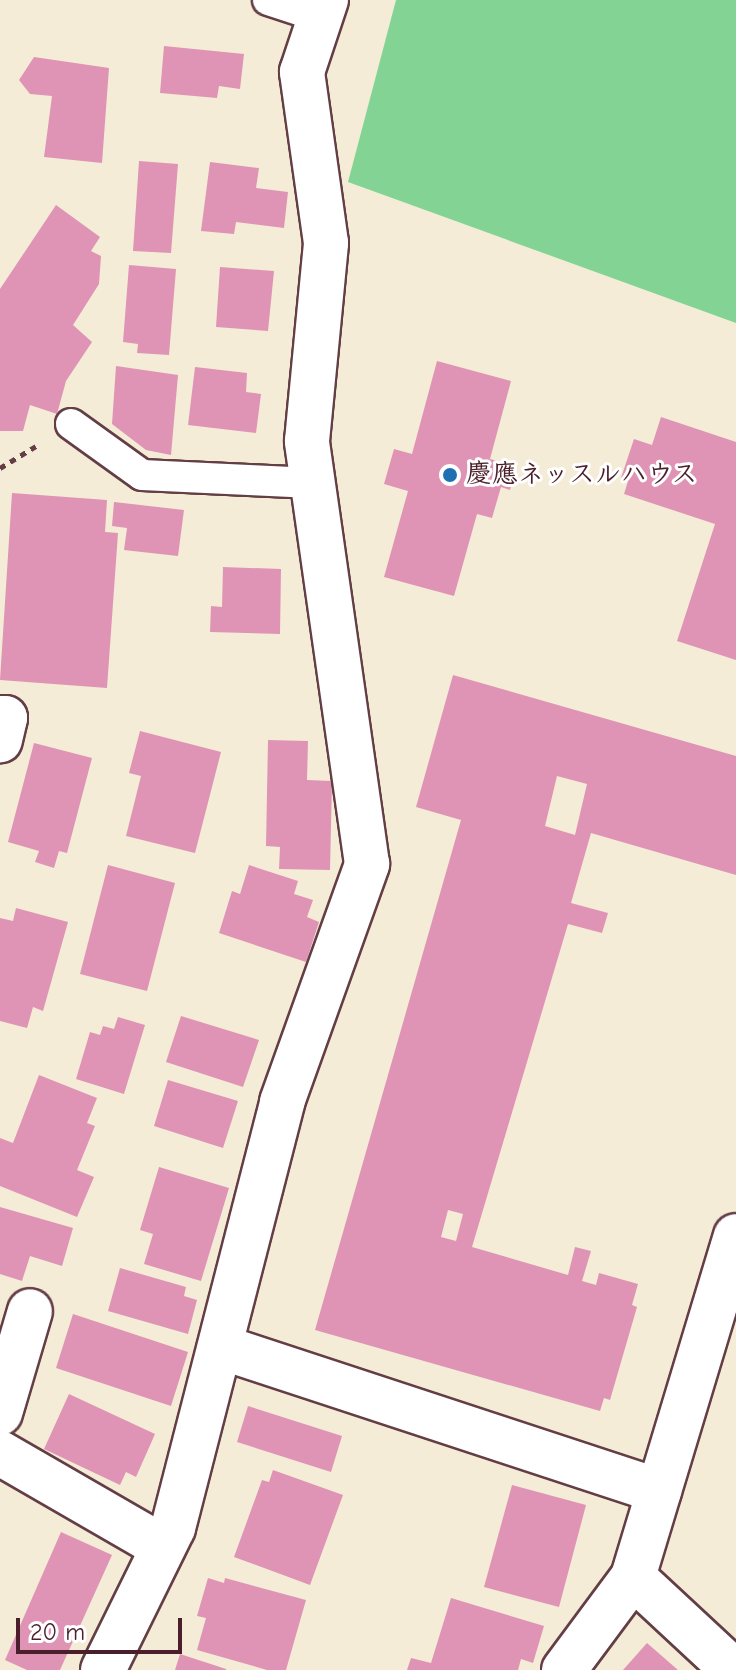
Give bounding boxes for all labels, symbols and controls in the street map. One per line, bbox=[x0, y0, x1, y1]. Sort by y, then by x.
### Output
place label: 慶應ネッスルハウス bbox=[466, 459, 700, 491]
marker: 慶應ネッスルハウス bbox=[441, 466, 459, 484]
scale bar bbox=[20, 1602, 186, 1652]
text: 20 m bbox=[30, 1618, 85, 1646]

